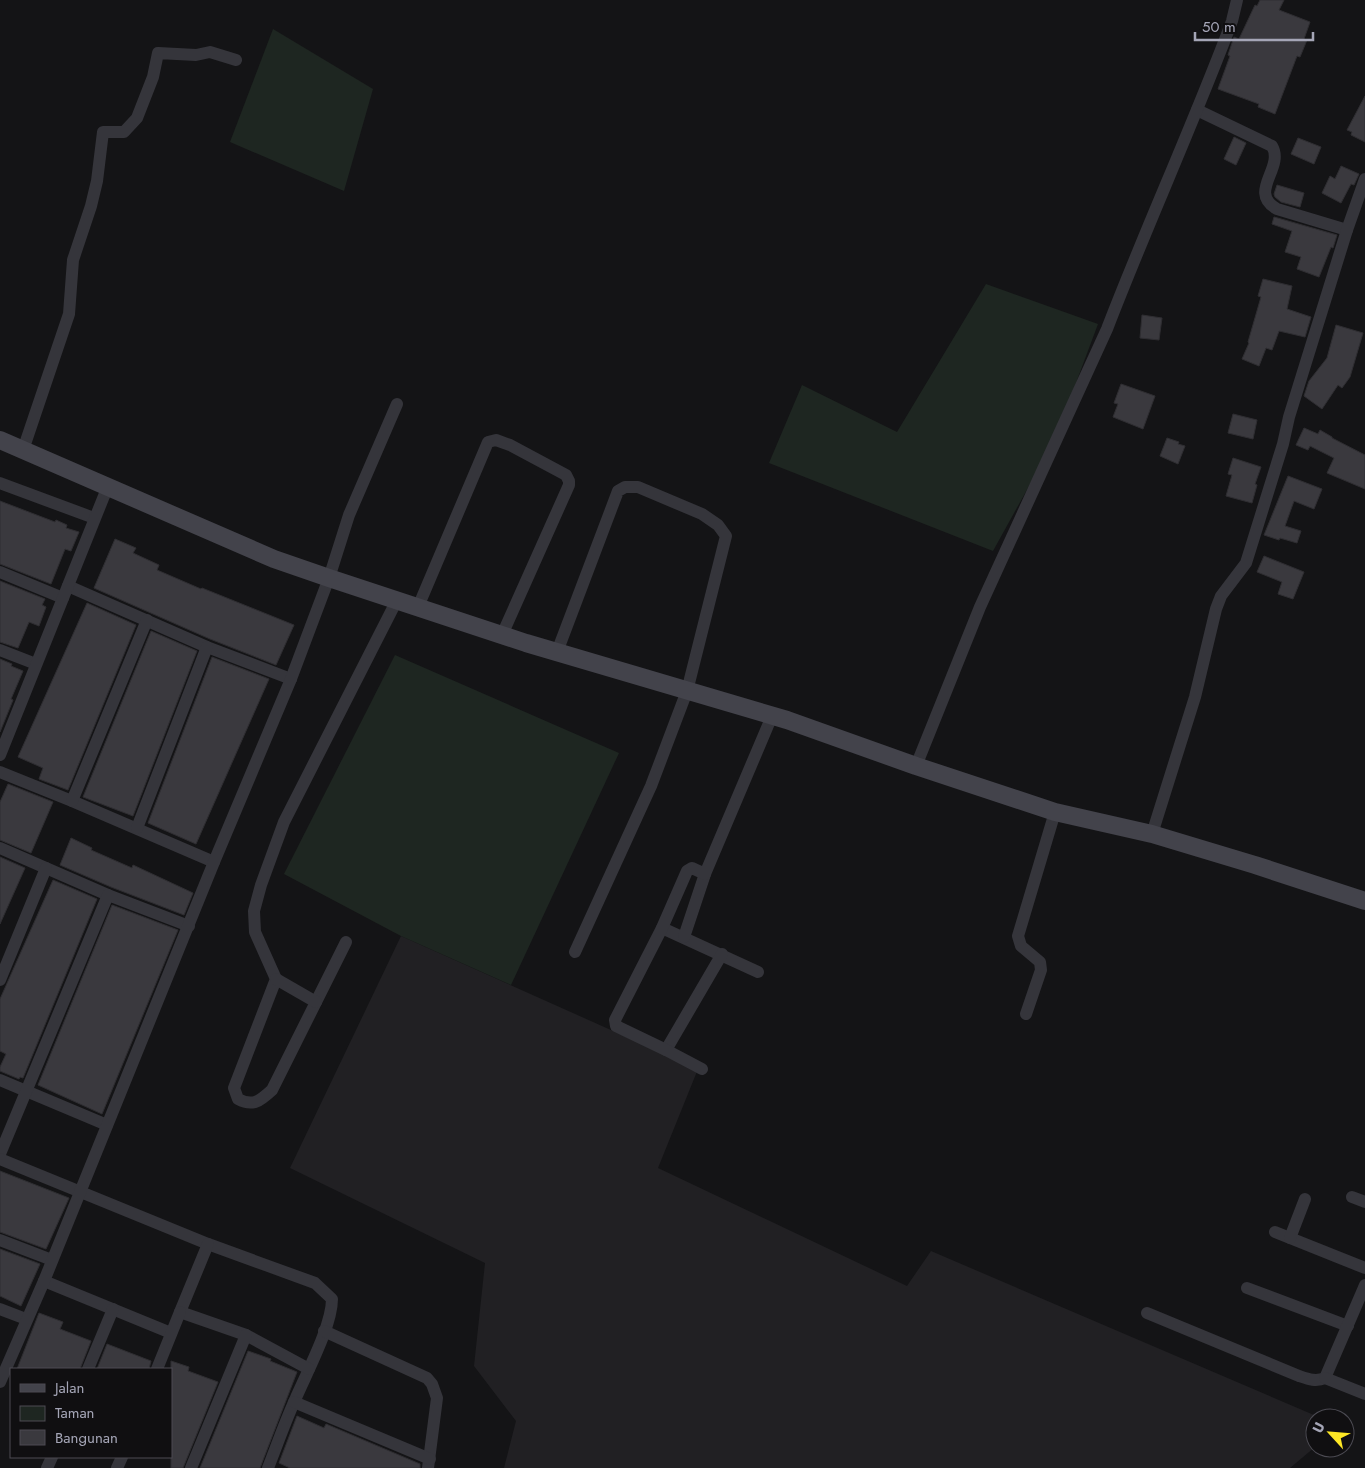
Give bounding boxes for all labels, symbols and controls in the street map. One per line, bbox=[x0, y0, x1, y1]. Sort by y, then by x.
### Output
scale bar bbox=[1195, 10, 1312, 42]
text: 50 m bbox=[1202, 16, 1236, 38]
legend bbox=[10, 1368, 172, 1458]
text: Jalan bbox=[53, 1377, 84, 1399]
text: Taman bbox=[55, 1402, 94, 1424]
north arrow bbox=[1305, 1408, 1355, 1458]
text: U bbox=[1307, 1419, 1329, 1436]
text: Bangunan bbox=[55, 1427, 118, 1449]

